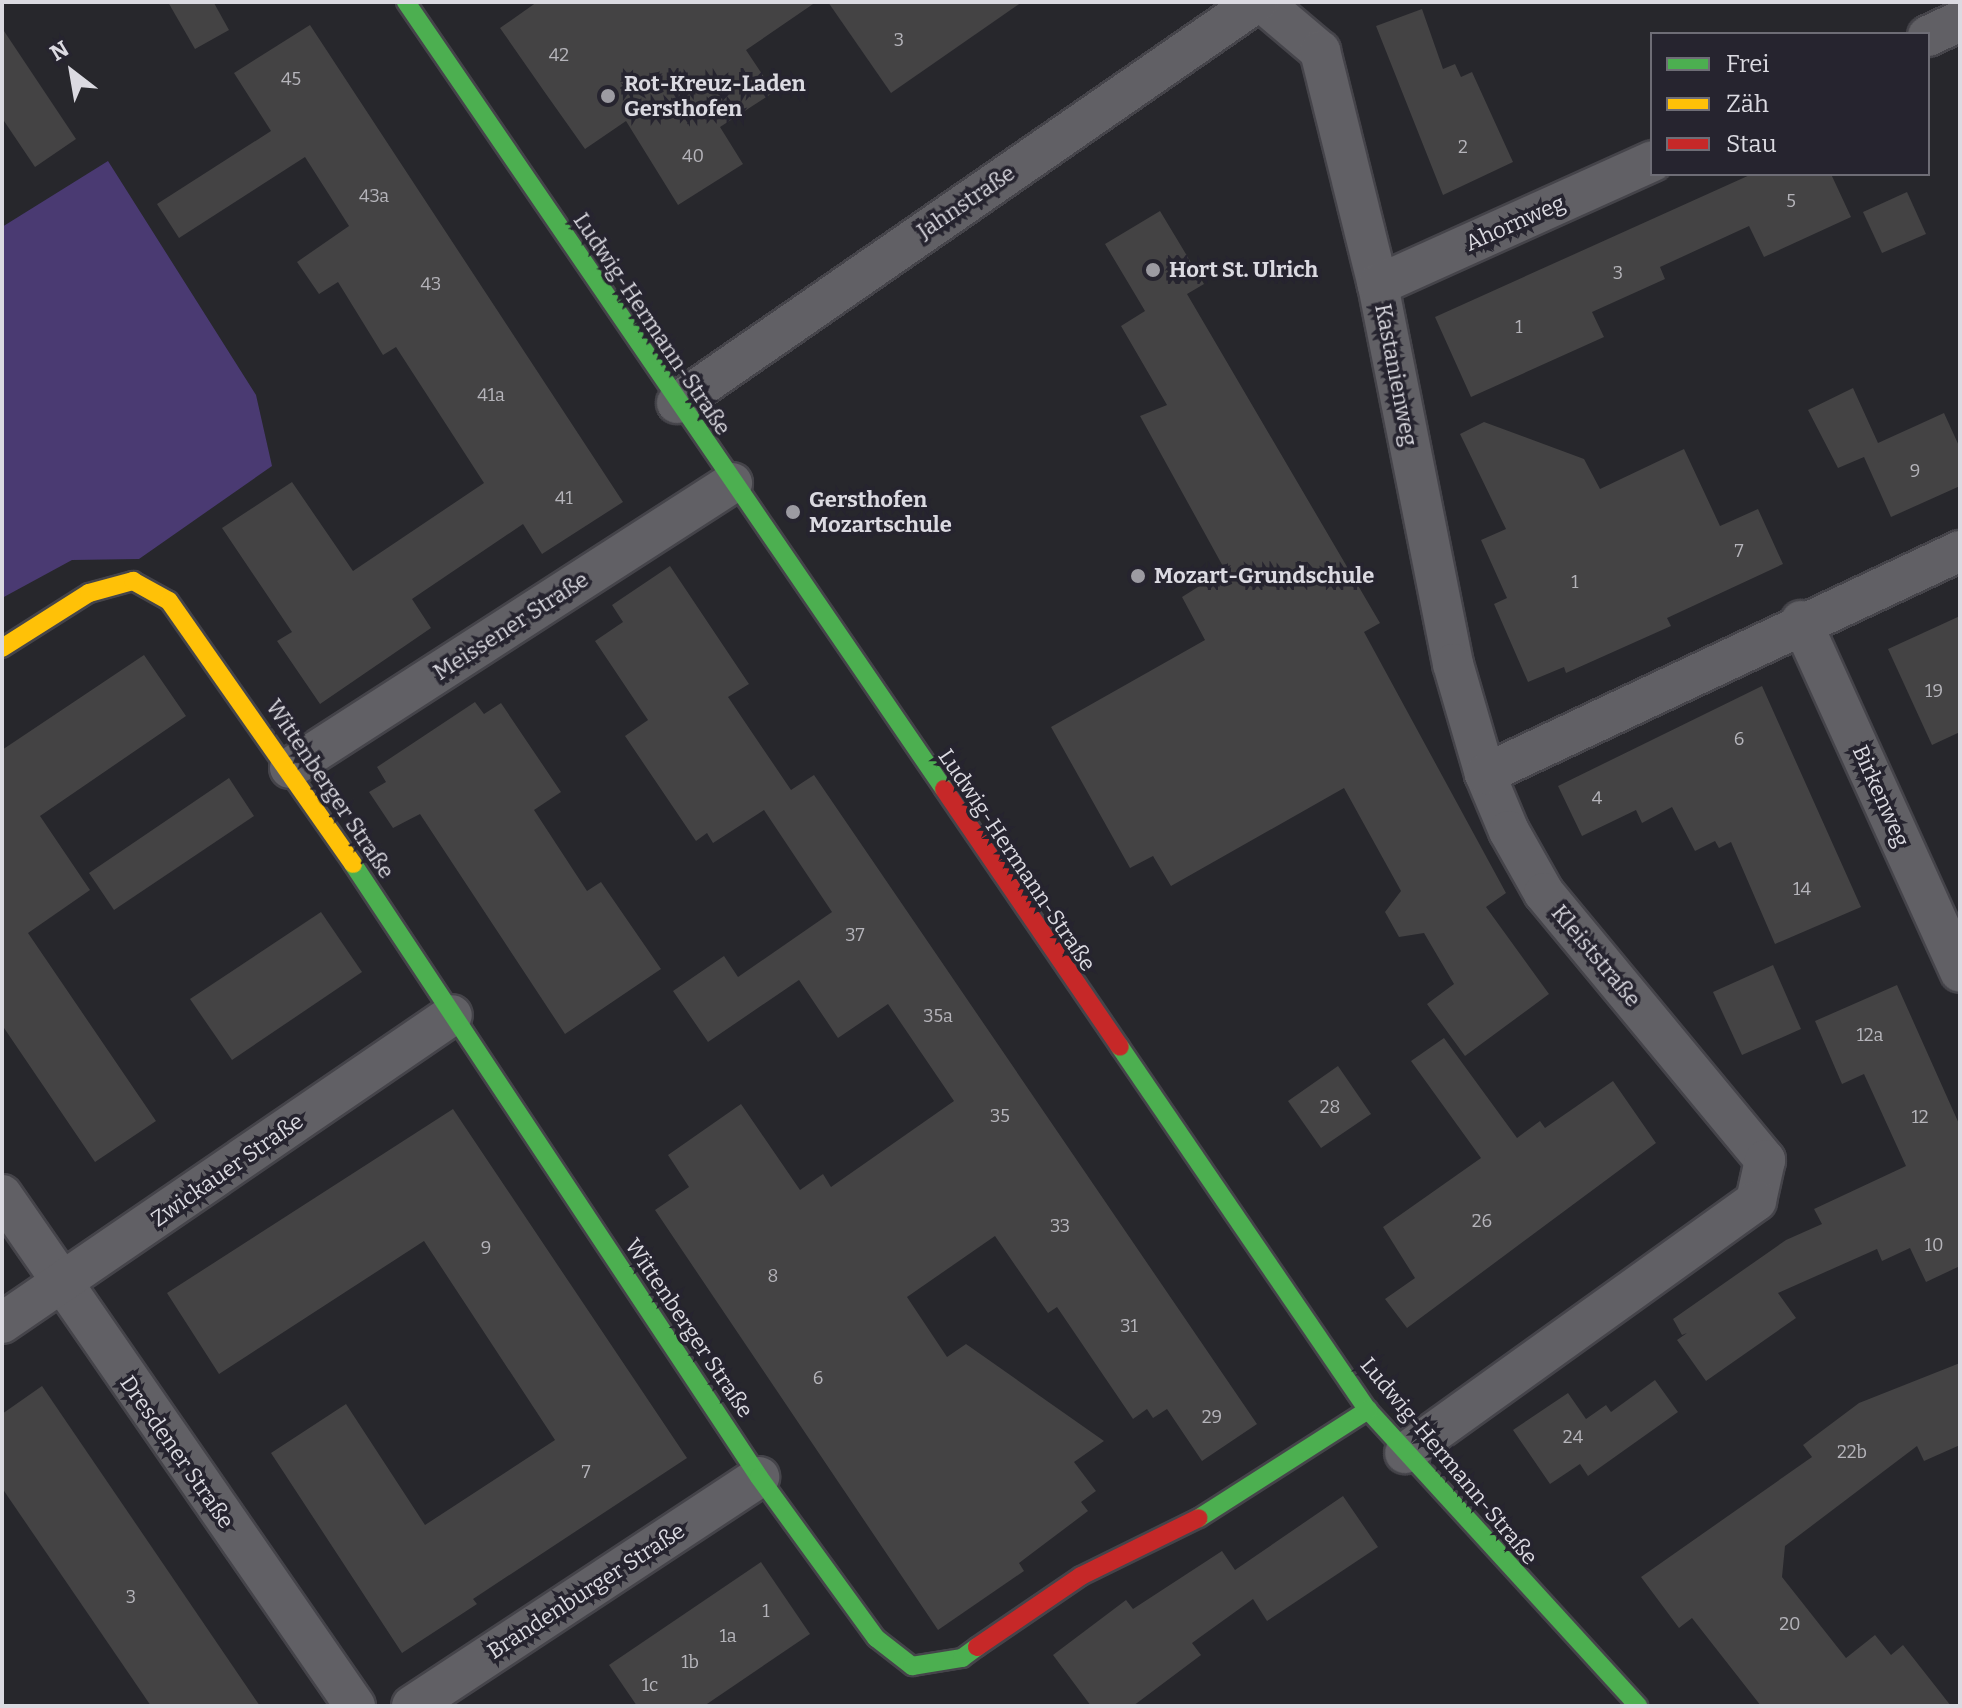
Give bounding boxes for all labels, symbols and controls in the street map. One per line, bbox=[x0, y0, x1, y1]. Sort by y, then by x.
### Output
house number: 3 bbox=[894, 29, 904, 51]
north arrow bbox=[32, 32, 112, 112]
legend bbox=[1650, 32, 1930, 176]
text: N bbox=[45, 35, 74, 67]
house number: 42 bbox=[549, 44, 569, 66]
text: Frei bbox=[1726, 50, 1769, 78]
house number: 45 bbox=[281, 68, 301, 90]
place label: Rot-Kreuz-Laden Gersthofen bbox=[624, 70, 806, 122]
marker: Rot-Kreuz-Laden Gersthofen bbox=[599, 87, 617, 105]
text: Zäh bbox=[1726, 90, 1769, 118]
text: Stau bbox=[1726, 130, 1777, 158]
house number: 2 bbox=[1458, 136, 1468, 158]
house number: 40 bbox=[682, 145, 704, 167]
street label: Jahnstraße bbox=[912, 160, 1020, 244]
house number: 43a bbox=[359, 185, 389, 207]
street label: Ahornweg bbox=[1461, 189, 1569, 257]
house number: 5 bbox=[1786, 190, 1796, 212]
street label: Ludwig-Hermann-Straße bbox=[568, 208, 736, 440]
place label: Hort St. Ulrich bbox=[1169, 257, 1318, 283]
marker: Hort St. Ulrich bbox=[1144, 261, 1162, 279]
house number: 3 bbox=[1613, 262, 1623, 284]
house number: 43 bbox=[421, 273, 441, 295]
street label: Kastanienweg bbox=[1369, 302, 1423, 448]
house number: 1 bbox=[1515, 316, 1523, 338]
house number: 41a bbox=[477, 384, 505, 406]
house number: 9 bbox=[1910, 460, 1920, 482]
place label: Gersthofen Mozartschule bbox=[809, 486, 952, 538]
house number: 41 bbox=[555, 487, 573, 509]
marker: Gersthofen Mozartschule bbox=[784, 503, 802, 521]
house number: 7 bbox=[1734, 540, 1744, 562]
place label: Mozart-Grundschule bbox=[1154, 563, 1374, 589]
street label: Meissener Straße bbox=[429, 566, 593, 686]
marker: Mozart-Grundschule bbox=[1129, 567, 1147, 585]
house number: 1 bbox=[1571, 571, 1579, 593]
house number: 19 bbox=[1925, 680, 1943, 702]
street label: Wittenberger Straße bbox=[260, 695, 400, 883]
house number: 6 bbox=[1734, 728, 1744, 750]
street label: Birkenweg bbox=[1847, 741, 1915, 851]
street label: Ludwig-Hermann-Straße bbox=[933, 744, 1101, 976]
house number: 4 bbox=[1592, 787, 1602, 809]
house number: 14 bbox=[1793, 878, 1811, 900]
street label: Kleiststraße bbox=[1546, 900, 1646, 1012]
house number: 37 bbox=[845, 924, 865, 946]
house number: 35a bbox=[923, 1005, 953, 1027]
house number: 12a bbox=[1857, 1024, 1883, 1046]
house number: 28 bbox=[1320, 1096, 1340, 1118]
house number: 35 bbox=[990, 1105, 1010, 1127]
house number: 12 bbox=[1911, 1106, 1929, 1128]
street label: Zwickauer Straße bbox=[146, 1108, 308, 1232]
house number: 26 bbox=[1472, 1210, 1492, 1232]
house number: 33 bbox=[1050, 1215, 1070, 1237]
street label: Wittenberger Straße bbox=[619, 1234, 759, 1422]
house number: 10 bbox=[1925, 1234, 1943, 1256]
house number: 9 bbox=[481, 1237, 491, 1259]
house number: 8 bbox=[768, 1265, 778, 1287]
house number: 31 bbox=[1120, 1315, 1138, 1337]
street label: Ludwig-Hermann-Straße bbox=[1355, 1352, 1543, 1570]
house number: 6 bbox=[813, 1367, 823, 1389]
street label: Dresdener Straße bbox=[114, 1371, 240, 1533]
house number: 29 bbox=[1202, 1406, 1222, 1428]
house number: 24 bbox=[1563, 1426, 1583, 1448]
house number: 22b bbox=[1837, 1441, 1867, 1463]
house number: 7 bbox=[581, 1461, 591, 1483]
street label: Brandenburger Straße bbox=[483, 1517, 689, 1665]
house number: 3 bbox=[126, 1586, 136, 1608]
house number: 1 bbox=[762, 1600, 770, 1622]
house number: 20 bbox=[1779, 1613, 1801, 1635]
house number: 1a bbox=[719, 1625, 737, 1647]
house number: 1b bbox=[681, 1651, 699, 1673]
house number: 1c bbox=[642, 1674, 658, 1696]

